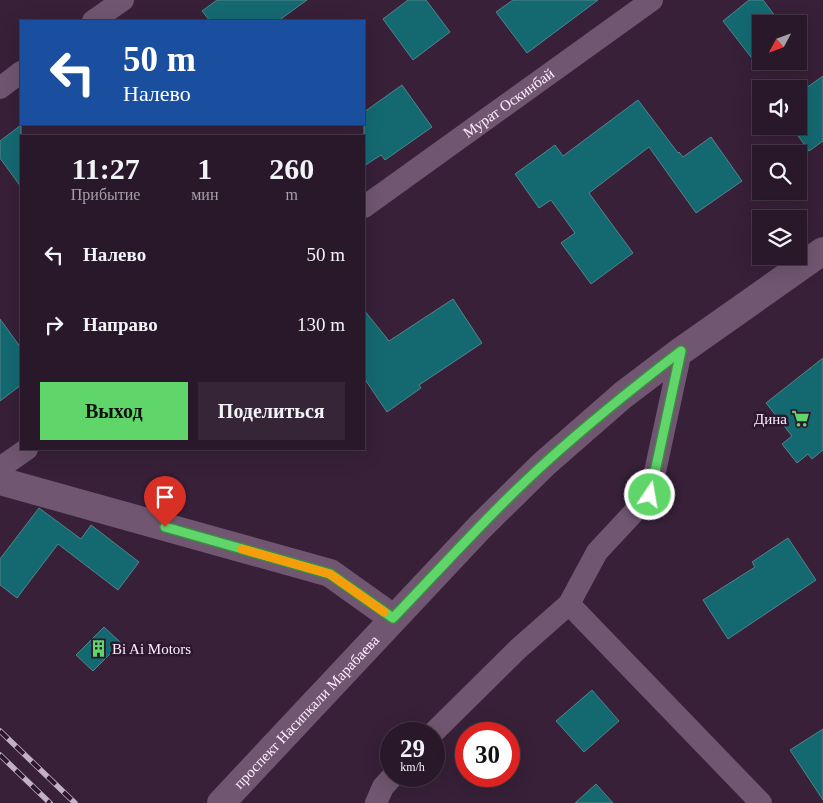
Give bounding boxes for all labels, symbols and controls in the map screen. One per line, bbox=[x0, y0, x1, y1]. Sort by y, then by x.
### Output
north arrow bbox=[752, 15, 808, 70]
map controls bbox=[752, 15, 807, 265]
icon: left bbox=[40, 40, 105, 105]
text: 50 m bbox=[123, 40, 196, 79]
street label: Мурат Оскинбай bbox=[460, 65, 557, 141]
button: sound bbox=[752, 80, 807, 135]
text: Налево bbox=[123, 81, 191, 106]
button: search bbox=[752, 145, 807, 200]
text: 11:27 bbox=[71, 152, 140, 185]
text: 1 bbox=[197, 152, 212, 185]
text: 260 bbox=[269, 152, 314, 185]
text: Прибытие bbox=[71, 186, 140, 203]
text: мин bbox=[191, 186, 218, 203]
text: m bbox=[285, 186, 298, 203]
button: layers bbox=[752, 210, 807, 265]
icon: left bbox=[40, 241, 68, 269]
text: Налево bbox=[83, 244, 146, 265]
text: 50 m bbox=[306, 244, 345, 265]
icon: right bbox=[40, 311, 68, 339]
text: Направо bbox=[83, 314, 158, 335]
text: 130 m bbox=[297, 314, 345, 335]
button: Выход bbox=[40, 382, 188, 440]
button: Поделиться bbox=[198, 382, 345, 440]
supermarket icon: Дина bbox=[791, 409, 811, 429]
place label: Дина bbox=[754, 411, 787, 427]
position arrow bbox=[623, 468, 675, 520]
pin bbox=[144, 476, 186, 527]
icon: arrive bbox=[151, 483, 179, 511]
street label: проспект Насипкали Марабаева bbox=[231, 632, 382, 792]
building icon: Bi Ai Motors bbox=[88, 639, 108, 659]
place label: Bi Ai Motors bbox=[112, 641, 191, 657]
speed limit sign: 30 bbox=[455, 722, 520, 787]
text: 29 bbox=[400, 735, 425, 762]
text: km/h bbox=[400, 760, 425, 774]

